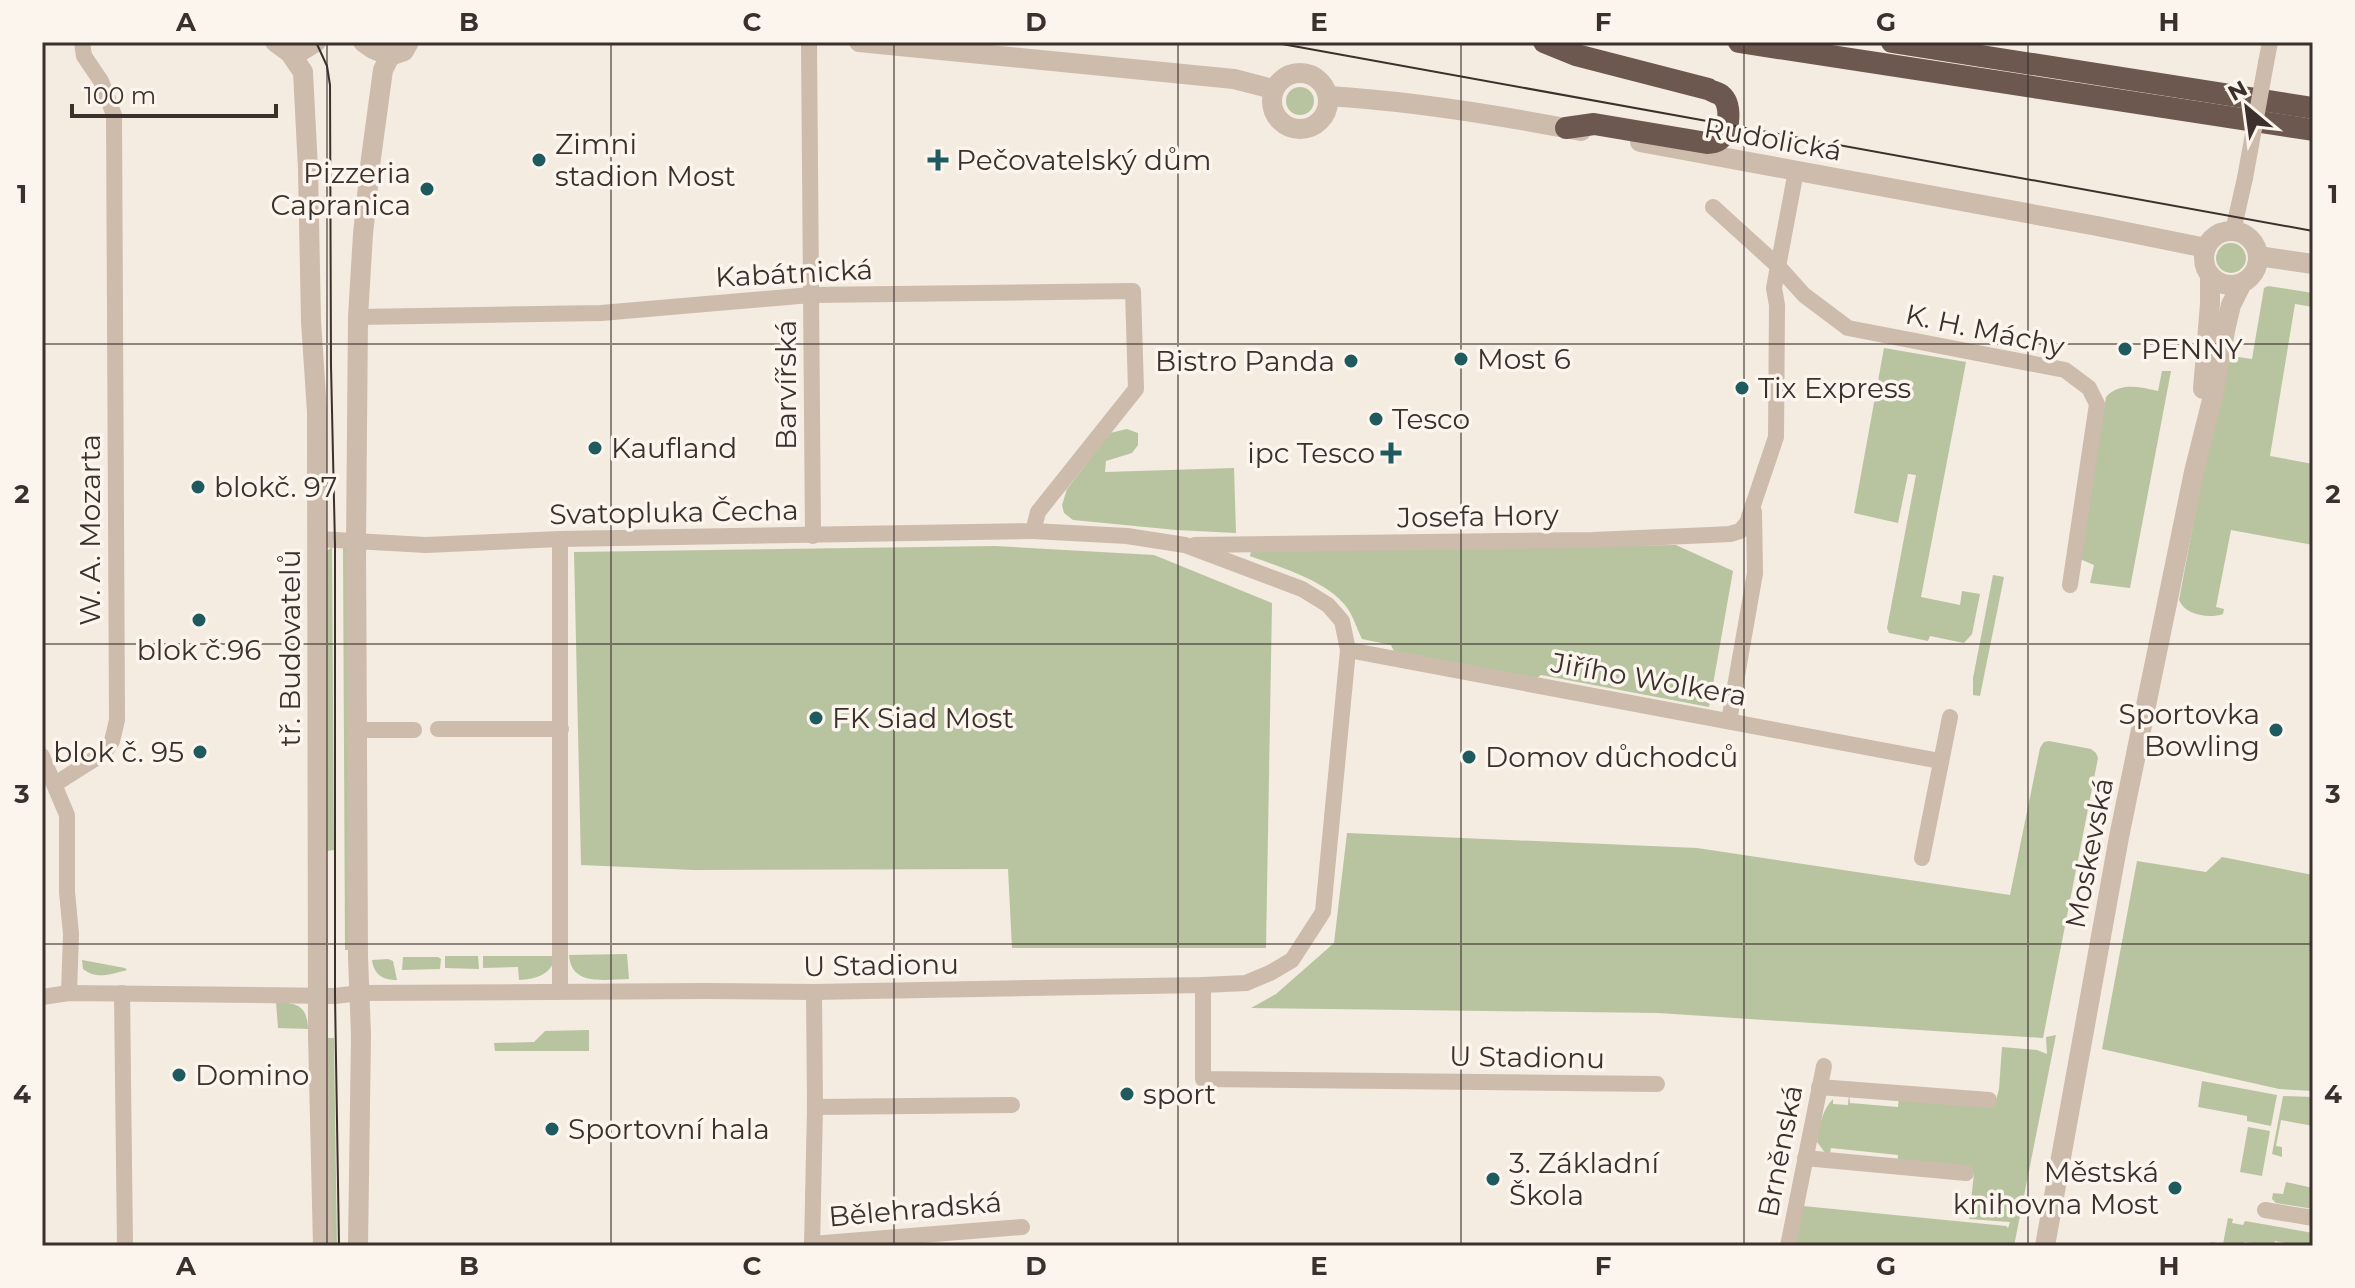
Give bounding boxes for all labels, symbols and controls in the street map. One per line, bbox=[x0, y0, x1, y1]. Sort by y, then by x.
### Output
text: A bbox=[175, 6, 197, 38]
text: B bbox=[459, 6, 479, 38]
text: C bbox=[743, 6, 762, 38]
text: D bbox=[1025, 6, 1047, 38]
text: E bbox=[1310, 6, 1328, 38]
text: F bbox=[1595, 6, 1611, 38]
text: G bbox=[1876, 6, 1896, 38]
text: H bbox=[2158, 6, 2180, 38]
scale bar bbox=[72, 68, 276, 118]
north arrow bbox=[2207, 68, 2287, 148]
text: N bbox=[2223, 75, 2252, 107]
text: 100 m bbox=[84, 81, 156, 110]
street label: Rudolická bbox=[1702, 110, 1844, 168]
place label: Zimni stadion Most bbox=[555, 127, 736, 193]
place label: Pečovatelský dům bbox=[956, 143, 1211, 177]
marker: Pečovatelský dům bbox=[927, 149, 949, 171]
marker: Zimni stadion Most bbox=[530, 151, 548, 169]
place label: Pizzeria Capranica bbox=[271, 156, 411, 222]
text: 1 bbox=[17, 178, 27, 210]
text: 1 bbox=[2328, 178, 2338, 210]
marker: Pizzeria Capranica bbox=[418, 180, 436, 198]
street label: Kabátnická bbox=[714, 252, 874, 294]
street label: K. H. Máchy bbox=[1902, 297, 2068, 364]
street label: Barvířská bbox=[769, 320, 803, 450]
place label: PENNY bbox=[2141, 332, 2243, 366]
marker: PENNY bbox=[2116, 340, 2134, 358]
place label: Most 6 bbox=[1477, 342, 1571, 376]
place label: Bistro Panda bbox=[1155, 344, 1335, 378]
marker: Most 6 bbox=[1452, 350, 1470, 368]
marker: Bistro Panda bbox=[1342, 352, 1360, 370]
place label: Tix Express bbox=[1758, 371, 1911, 405]
marker: Tix Express bbox=[1733, 379, 1751, 397]
place label: Tesco bbox=[1392, 402, 1470, 436]
marker: Tesco bbox=[1367, 410, 1385, 428]
place label: Kaufland bbox=[611, 431, 737, 465]
street label: W. A. Mozarta bbox=[73, 434, 107, 626]
place label: ipc Tesco bbox=[1247, 436, 1375, 470]
marker: Kaufland bbox=[586, 439, 604, 457]
marker: ipc Tesco bbox=[1382, 444, 1400, 462]
place label: blokč. 97 bbox=[214, 470, 337, 504]
text: 2 bbox=[14, 478, 30, 510]
marker: blokč. 97 bbox=[189, 478, 207, 496]
text: 2 bbox=[2325, 478, 2341, 510]
street label: Svatopluka Čecha bbox=[549, 493, 799, 531]
street label: Josefa Hory bbox=[1396, 498, 1560, 534]
street label: tř. Budovatelů bbox=[273, 550, 307, 746]
marker: blok č.96 bbox=[190, 611, 208, 629]
place label: blok č.96 bbox=[137, 633, 261, 667]
street label: Jiřího Wolkera bbox=[1547, 645, 1750, 713]
place label: Sportovka Bowling bbox=[2118, 697, 2260, 763]
place label: FK Siad Most bbox=[832, 701, 1014, 735]
marker: FK Siad Most bbox=[807, 709, 825, 727]
marker: Sportovka Bowling bbox=[2267, 721, 2285, 739]
place label: blok č. 95 bbox=[53, 735, 184, 769]
place label: Domov důchodců bbox=[1485, 740, 1738, 774]
marker: blok č. 95 bbox=[191, 743, 209, 761]
marker: Domov důchodců bbox=[1460, 748, 1478, 766]
street label: Moskevská bbox=[2058, 775, 2120, 931]
text: 3 bbox=[13, 778, 30, 810]
text: 3 bbox=[2324, 778, 2341, 810]
street label: U Stadionu bbox=[803, 947, 959, 983]
street label: U Stadionu bbox=[1449, 1039, 1605, 1075]
place label: Domino bbox=[195, 1058, 309, 1092]
marker: Domino bbox=[170, 1066, 188, 1084]
place label: sport bbox=[1143, 1077, 1216, 1111]
text: 4 bbox=[13, 1078, 31, 1110]
text: 4 bbox=[2324, 1078, 2342, 1110]
street label: Brněnská bbox=[1751, 1082, 1809, 1220]
marker: sport bbox=[1118, 1085, 1136, 1103]
place label: Sportovní hala bbox=[568, 1112, 770, 1146]
marker: Sportovní hala bbox=[543, 1120, 561, 1138]
place label: 3. Základní Škola bbox=[1509, 1146, 1661, 1212]
place label: Městská knihovna Most bbox=[1953, 1155, 2159, 1221]
marker: 3. Základní Škola bbox=[1484, 1170, 1502, 1188]
marker: Městská knihovna Most bbox=[2166, 1179, 2184, 1197]
street label: Bělehradská bbox=[827, 1184, 1003, 1234]
text: A bbox=[175, 1250, 197, 1282]
text: B bbox=[459, 1250, 479, 1282]
text: C bbox=[743, 1250, 762, 1282]
text: D bbox=[1025, 1250, 1047, 1282]
text: E bbox=[1310, 1250, 1328, 1282]
text: F bbox=[1595, 1250, 1611, 1282]
text: G bbox=[1876, 1250, 1896, 1282]
text: H bbox=[2158, 1250, 2180, 1282]

